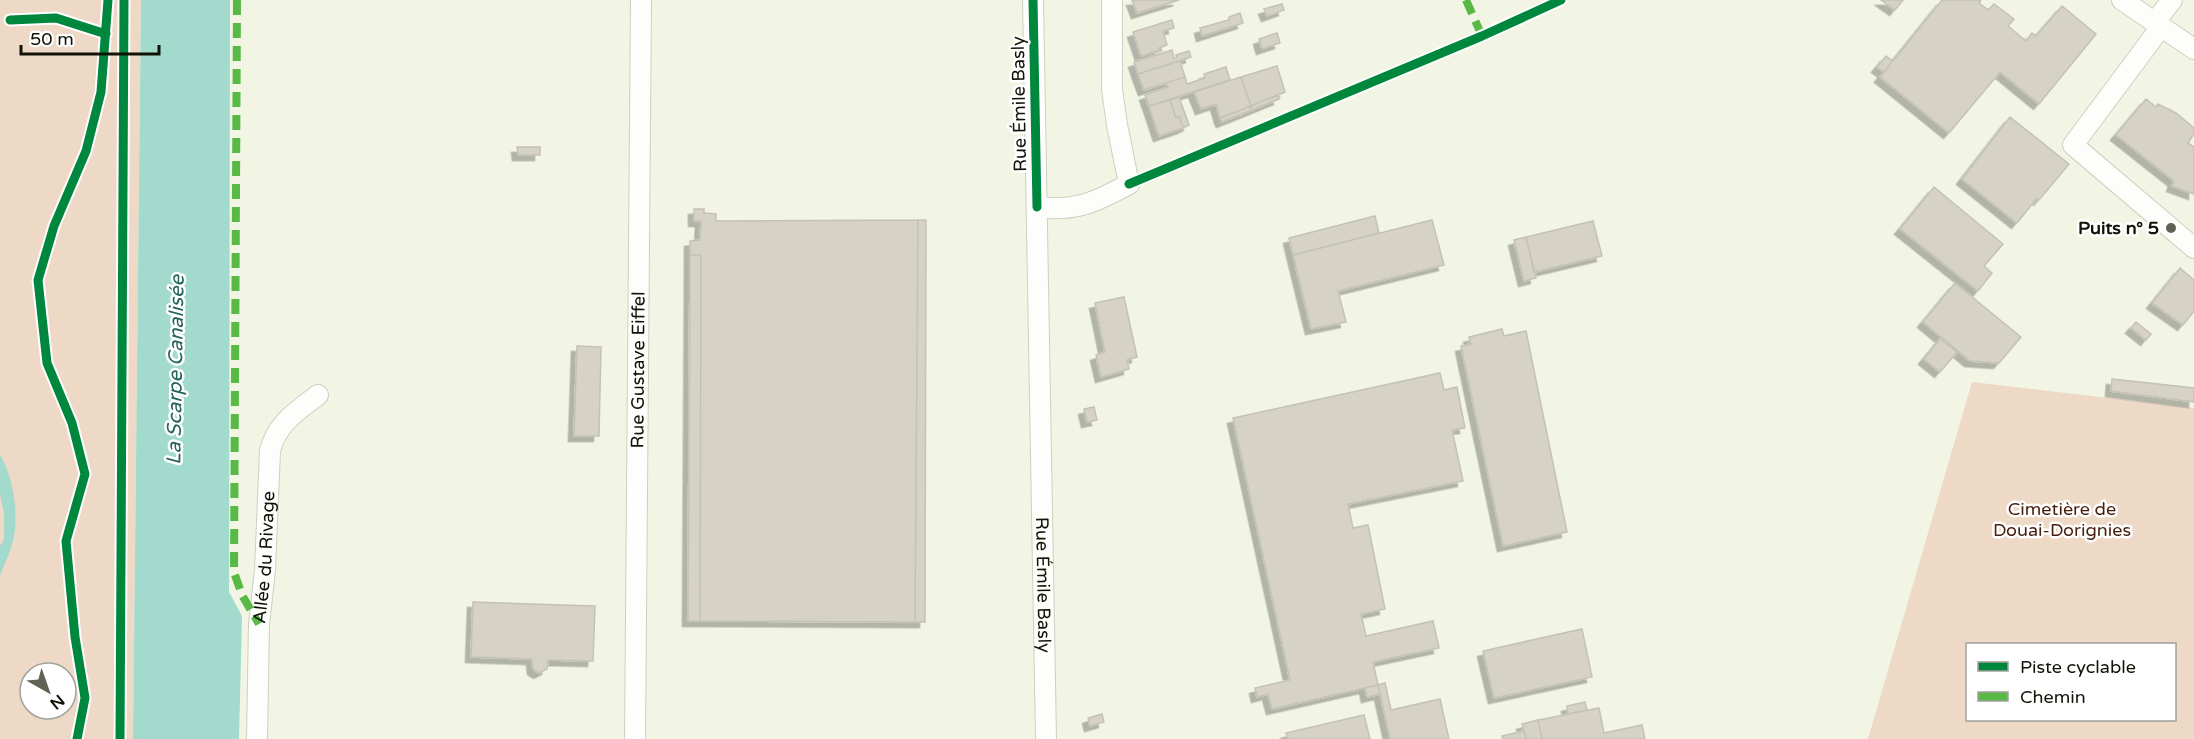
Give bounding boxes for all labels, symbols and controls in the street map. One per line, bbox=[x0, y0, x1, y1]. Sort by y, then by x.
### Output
scale bar bbox=[21, 18, 159, 56]
text: 50 m bbox=[30, 28, 74, 50]
street label: Rue Émile Basly bbox=[1007, 36, 1031, 172]
place label: Puits n° 5 bbox=[2078, 217, 2159, 239]
marker: Puits n° 5 bbox=[2164, 221, 2178, 235]
water label: La Scarpe Canalisée bbox=[162, 273, 190, 465]
street label: Rue Gustave Eiffel bbox=[626, 291, 650, 449]
street label: Allée du Rivage bbox=[248, 491, 279, 625]
park label: Cimetière de Douai-Dorignies bbox=[1993, 498, 2131, 541]
street label: Rue Émile Basly bbox=[1031, 517, 1055, 653]
legend bbox=[1966, 643, 2176, 721]
text: Piste cyclable bbox=[2020, 656, 2136, 678]
north arrow bbox=[18, 661, 78, 721]
text: Chemin bbox=[2020, 686, 2086, 708]
text: N bbox=[46, 690, 68, 714]

